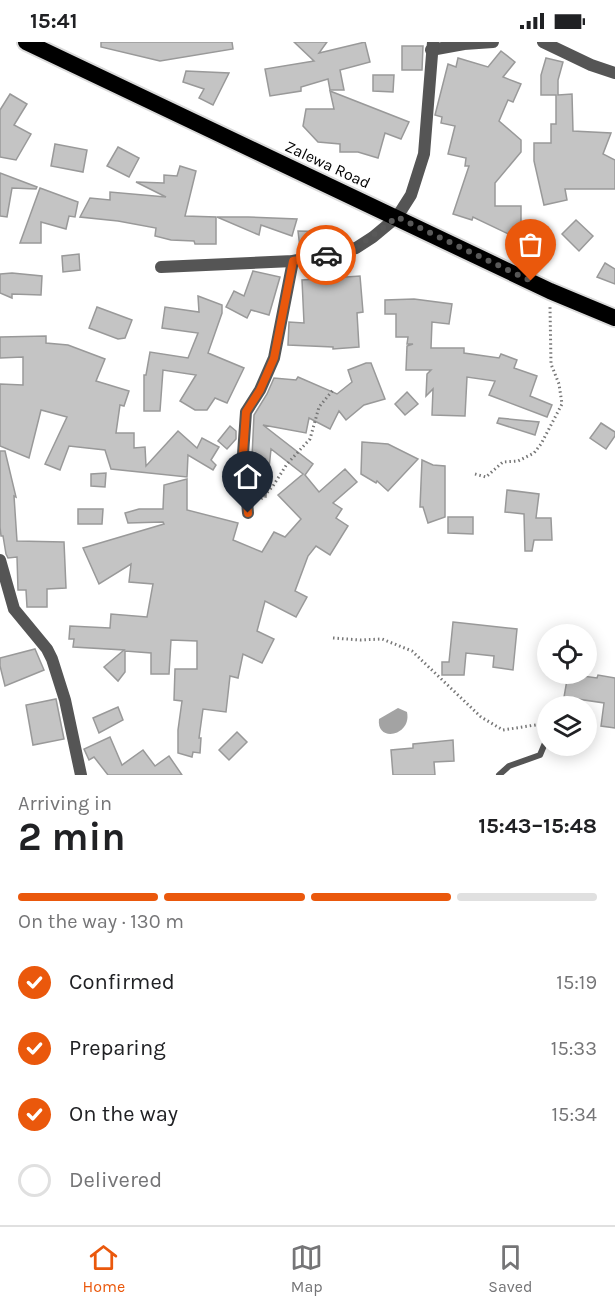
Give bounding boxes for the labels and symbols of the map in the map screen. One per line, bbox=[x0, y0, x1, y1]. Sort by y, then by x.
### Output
street label: Zalewa Road bbox=[282, 136, 373, 193]
pin bbox=[505, 219, 556, 281]
courier bbox=[296, 225, 356, 285]
pin bbox=[222, 451, 273, 513]

